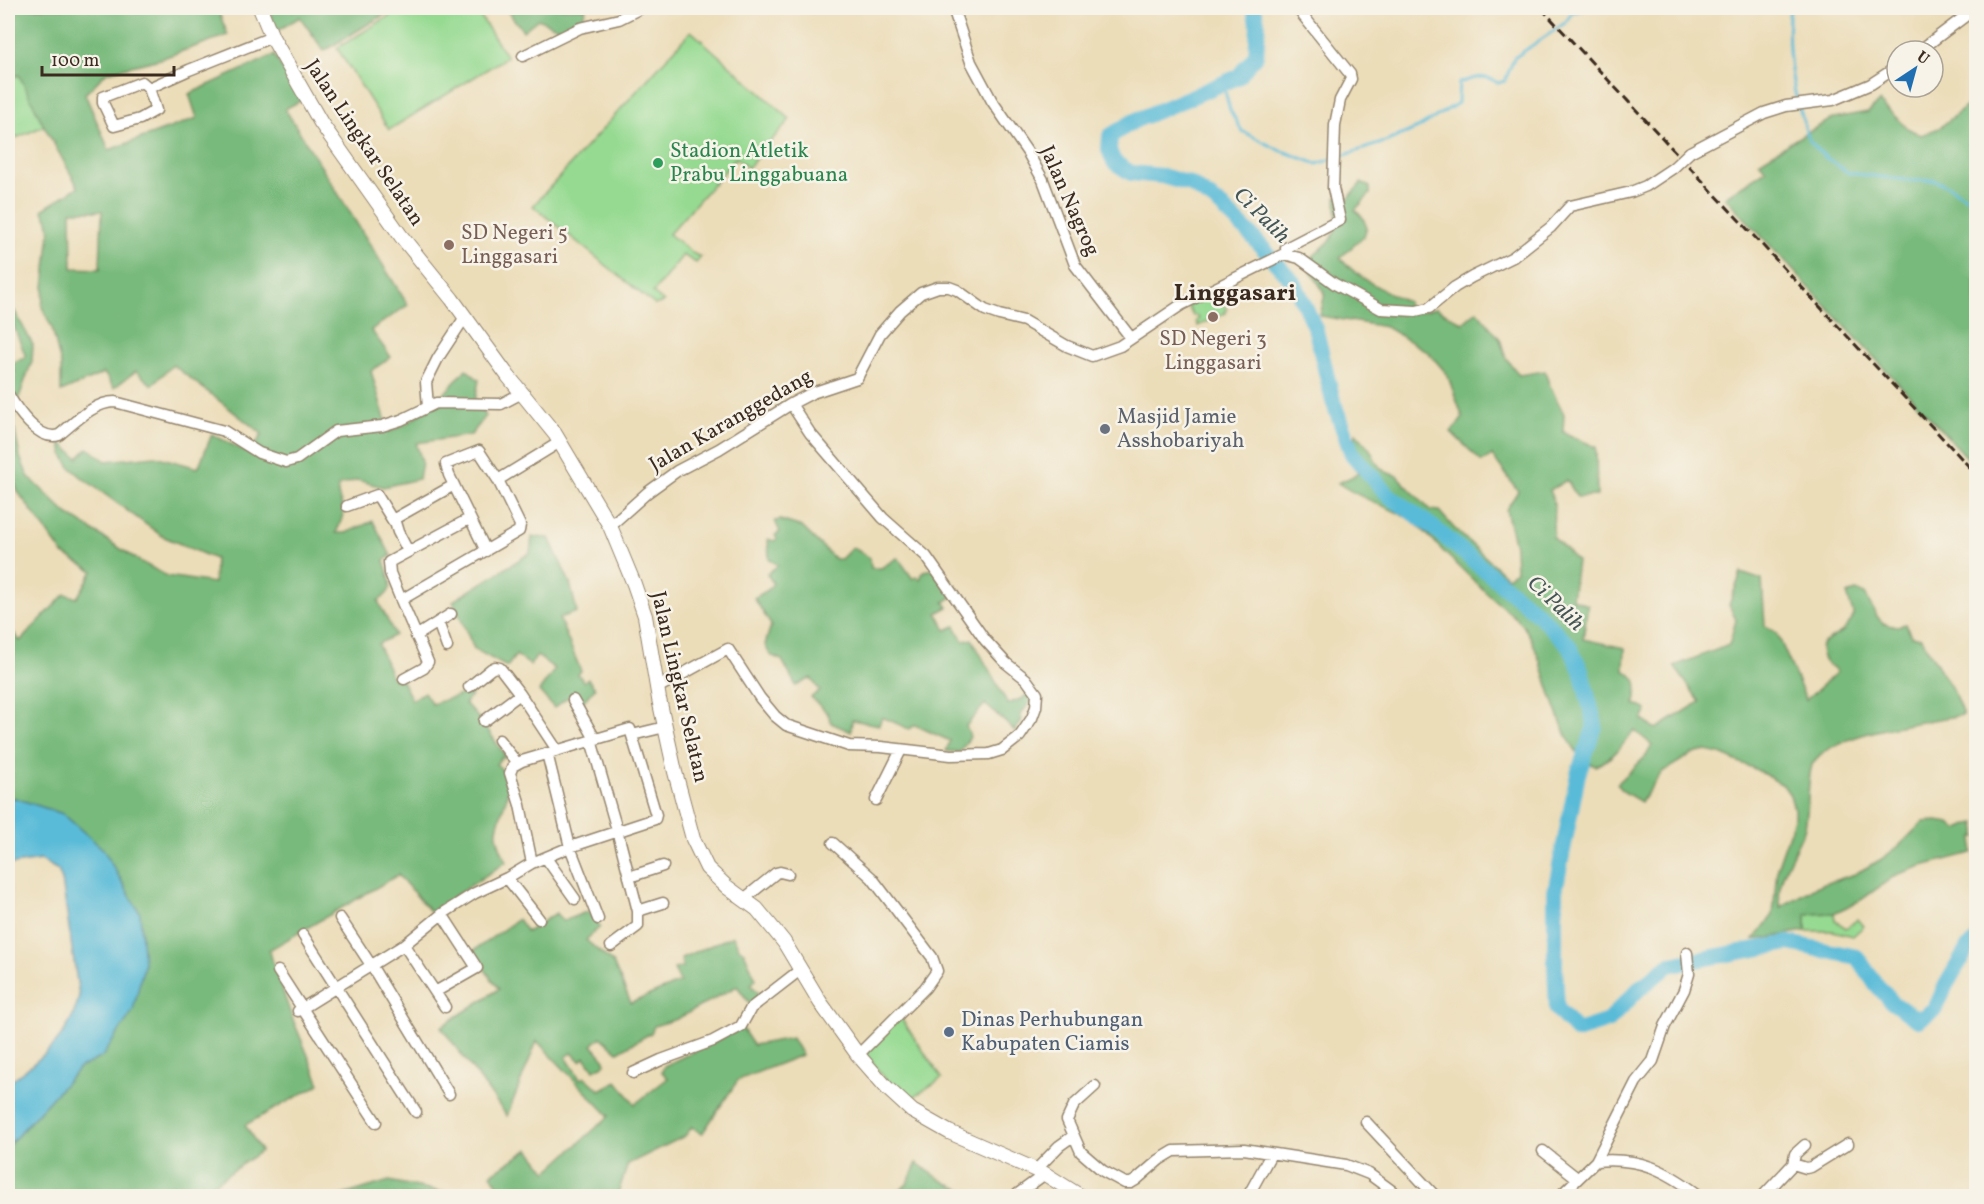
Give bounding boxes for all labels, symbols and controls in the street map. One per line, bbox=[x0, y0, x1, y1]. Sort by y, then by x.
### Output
scale bar bbox=[42, 39, 174, 77]
north arrow bbox=[1885, 39, 1945, 99]
text: U bbox=[1912, 46, 1934, 71]
text: 100 m bbox=[51, 49, 100, 74]
street label: Jalan Lingkar Selatan bbox=[297, 54, 431, 232]
place label: Stadion Atletik Prabu Linggabuana bbox=[670, 137, 848, 190]
street label: Jalan Nagrog bbox=[1032, 141, 1106, 261]
marker: Stadion Atletik Prabu Linggabuana bbox=[651, 156, 665, 170]
water label: Ci Palih bbox=[1226, 181, 1296, 251]
place label: SD Negeri 5 Linggasari bbox=[461, 219, 568, 272]
marker: SD Negeri 5 Linggasari bbox=[442, 238, 456, 252]
district label: Linggasari bbox=[1174, 277, 1296, 311]
marker: SD Negeri 3 Linggasari bbox=[1206, 310, 1220, 324]
place label: SD Negeri 3 Linggasari bbox=[1159, 325, 1267, 378]
street label: Jalan Karanggedang bbox=[644, 362, 818, 480]
place label: Masjid Jamie Asshobariyah bbox=[1117, 403, 1245, 456]
marker: Masjid Jamie Asshobariyah bbox=[1098, 422, 1112, 436]
water label: Ci Palih bbox=[1519, 569, 1591, 639]
street label: Jalan Lingkar Selatan bbox=[643, 589, 715, 785]
place label: Dinas Perhubungan Kabupaten Ciamis bbox=[961, 1006, 1143, 1059]
marker: Dinas Perhubungan Kabupaten Ciamis bbox=[942, 1025, 956, 1039]

